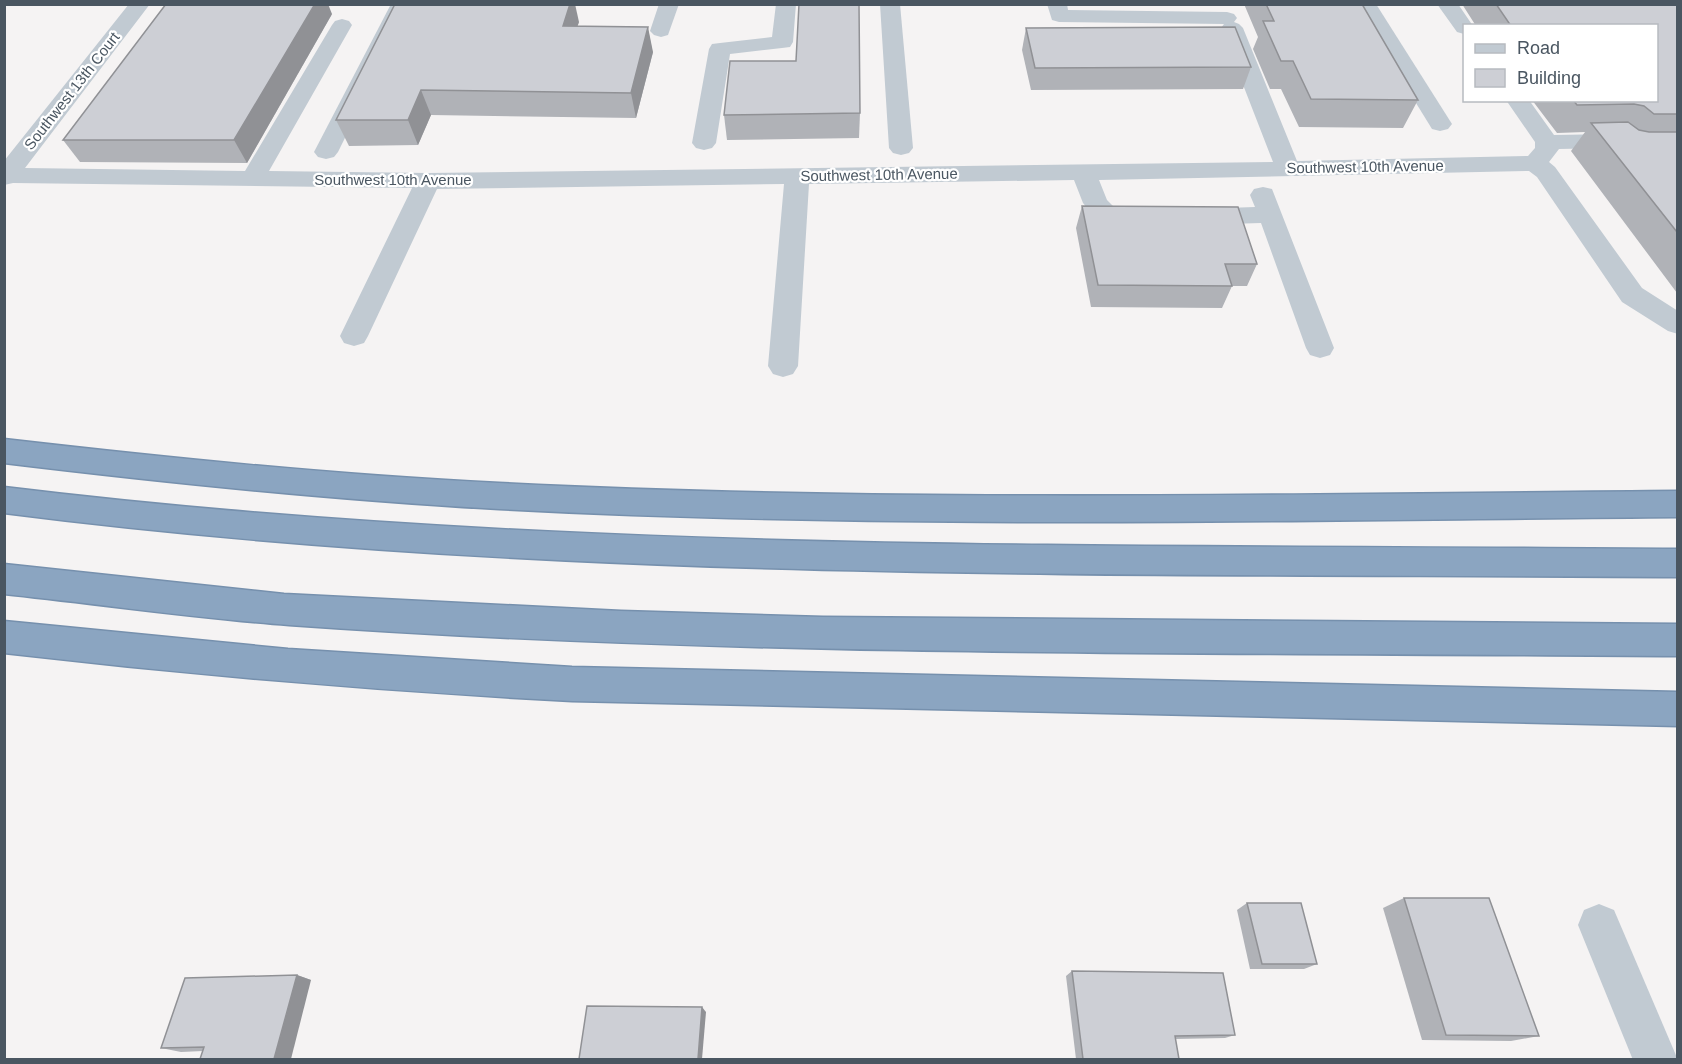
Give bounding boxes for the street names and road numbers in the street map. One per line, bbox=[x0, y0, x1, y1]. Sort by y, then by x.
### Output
street label: Southwest 13th Court bbox=[20, 28, 123, 153]
street label: Southwest 10th Avenue bbox=[1286, 157, 1444, 176]
street label: Southwest 10th Avenue bbox=[800, 165, 958, 184]
street label: Southwest 10th Avenue bbox=[314, 171, 472, 188]

